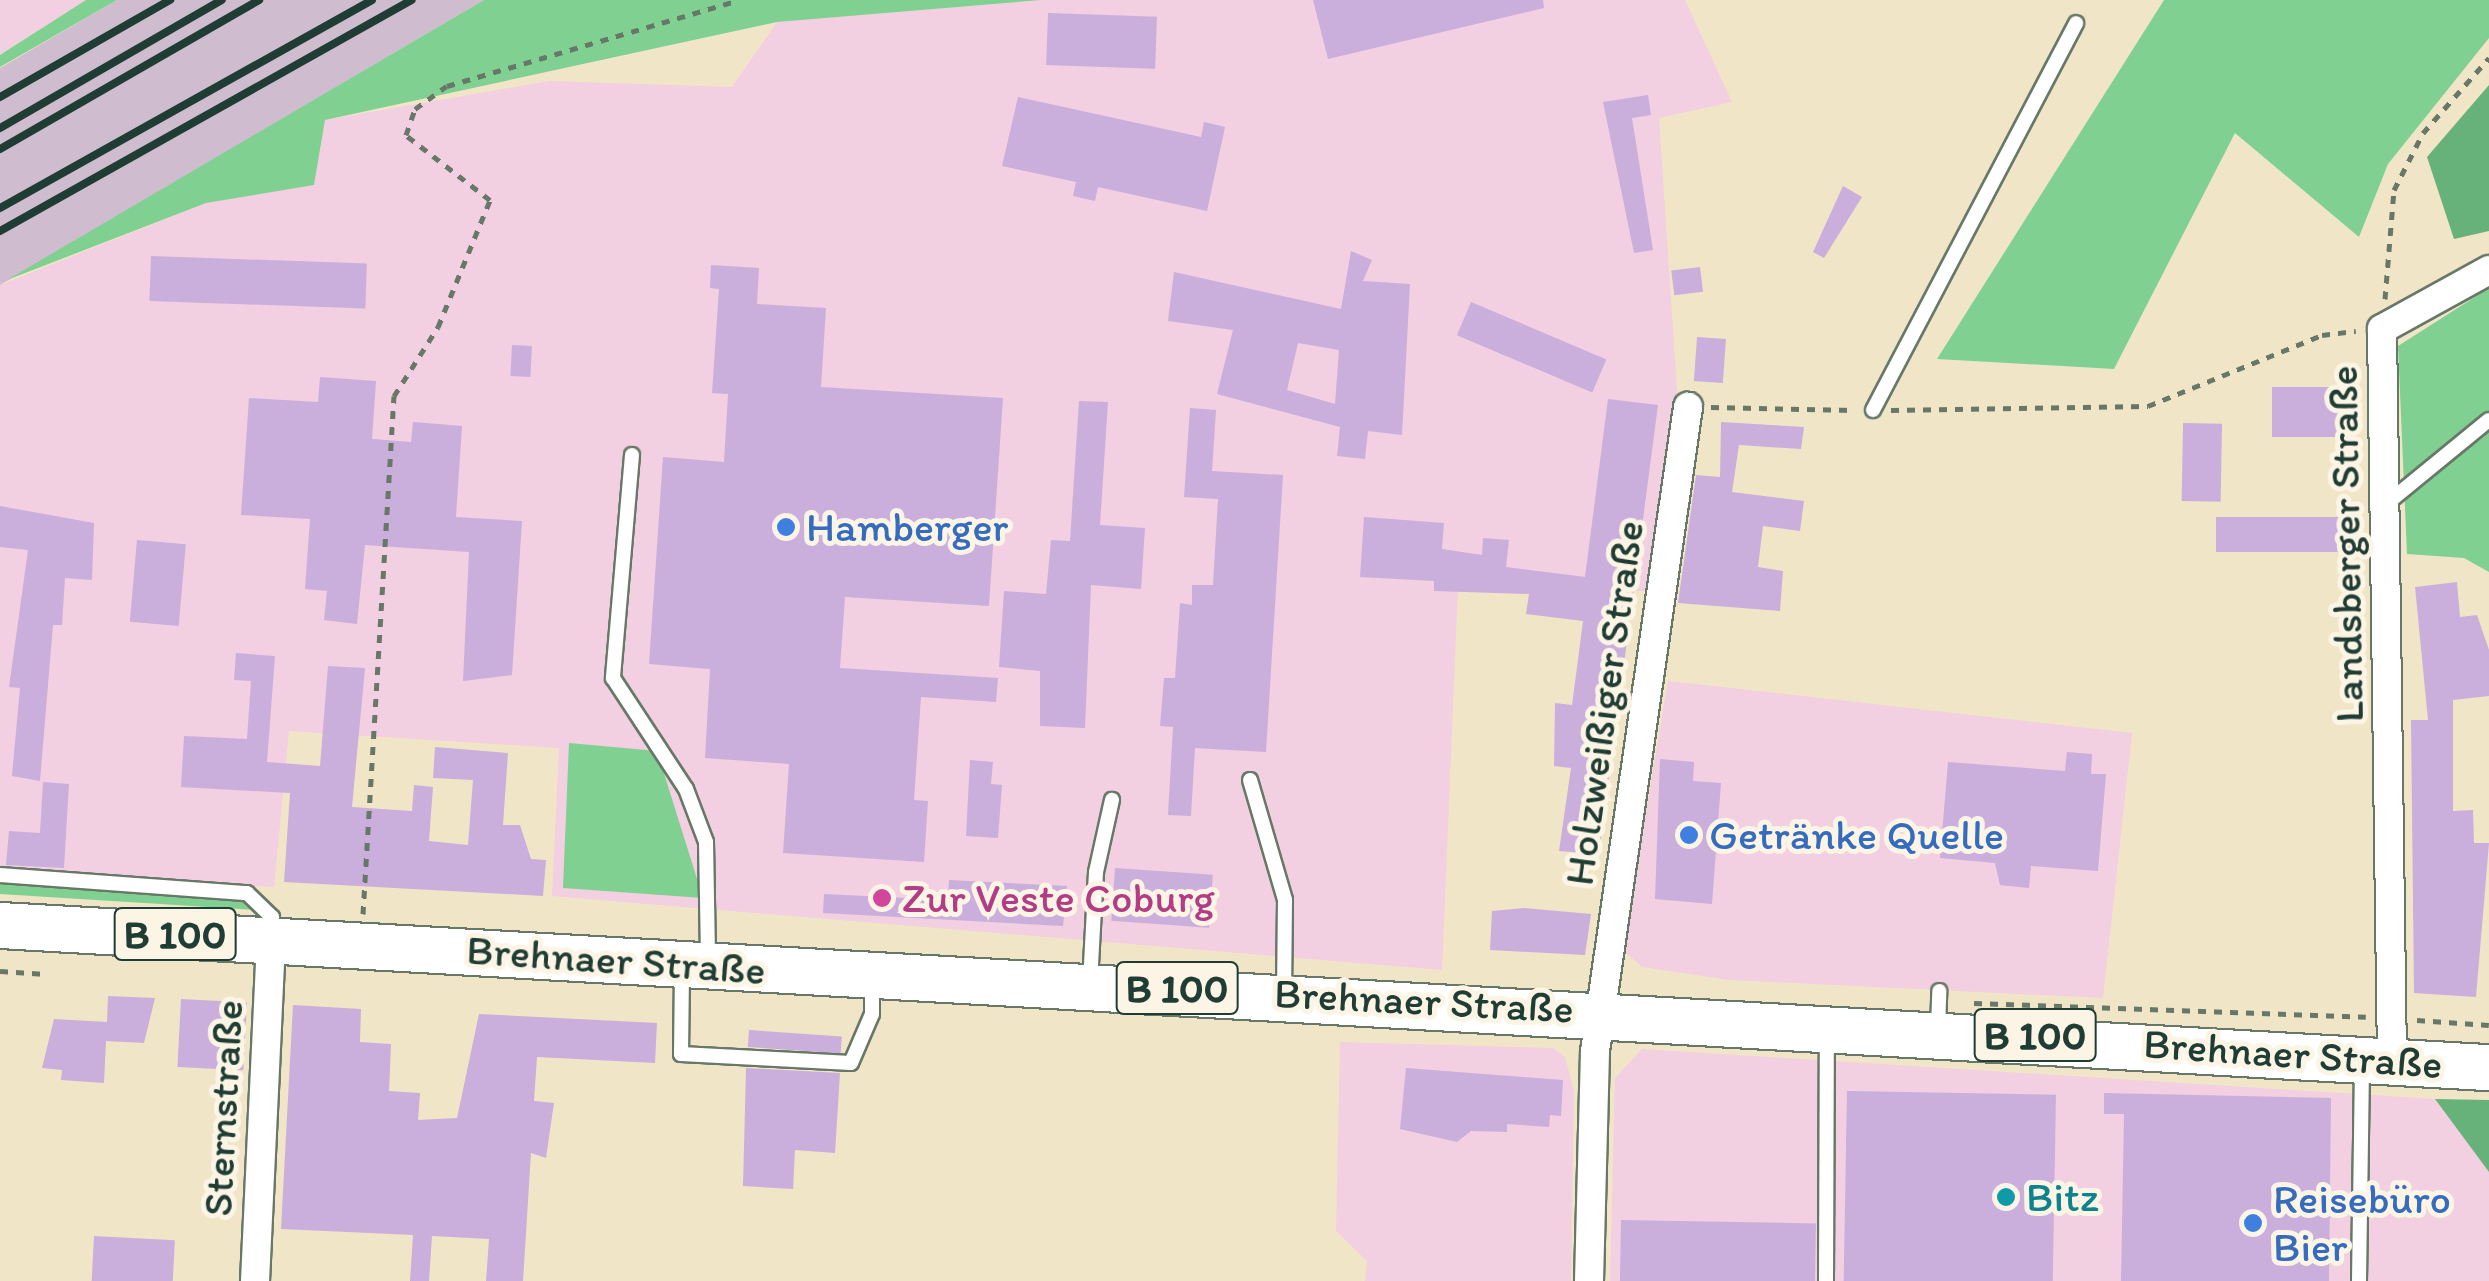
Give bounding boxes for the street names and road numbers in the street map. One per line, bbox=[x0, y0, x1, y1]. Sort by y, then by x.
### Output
street label: Landsberger Straße bbox=[2318, 365, 2374, 723]
street label: Holzweißiger Straße bbox=[1554, 518, 1654, 888]
road number: B 100 bbox=[112, 899, 238, 969]
street label: Brehnaer Straße bbox=[465, 924, 767, 996]
road number: B 100 bbox=[1114, 953, 1240, 1023]
street label: Brehnaer Straße bbox=[1273, 968, 1575, 1034]
street label: Sternstraße bbox=[192, 998, 254, 1218]
road number: B 100 bbox=[1972, 1000, 2098, 1070]
street label: Brehnaer Straße bbox=[2142, 1018, 2444, 1090]

